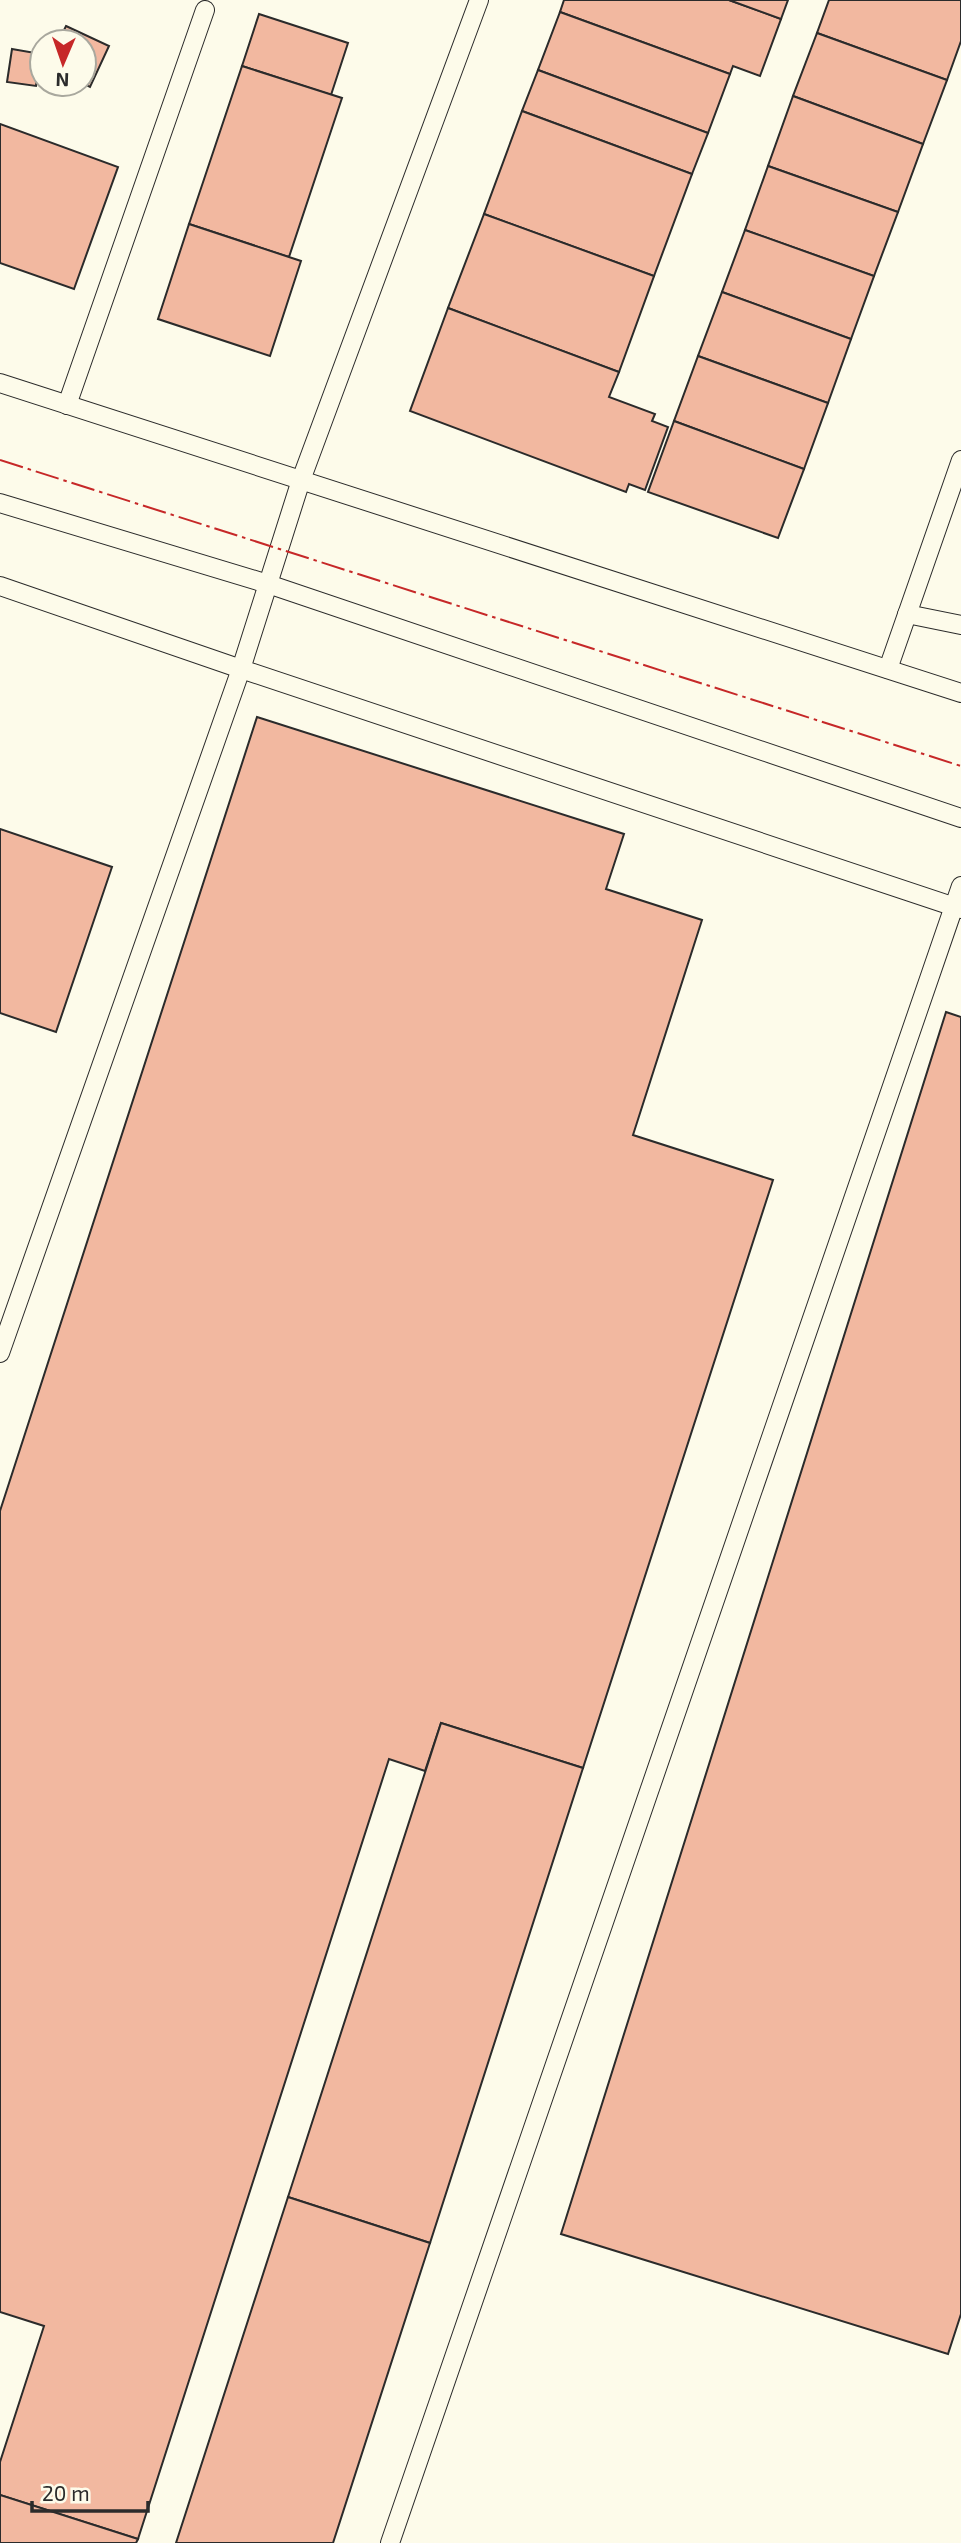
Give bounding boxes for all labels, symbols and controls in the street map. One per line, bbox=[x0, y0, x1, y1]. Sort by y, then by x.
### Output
north arrow bbox=[28, 28, 98, 98]
text: N bbox=[55, 69, 70, 92]
scale bar bbox=[32, 2470, 147, 2514]
text: 20 m bbox=[42, 2480, 90, 2505]

